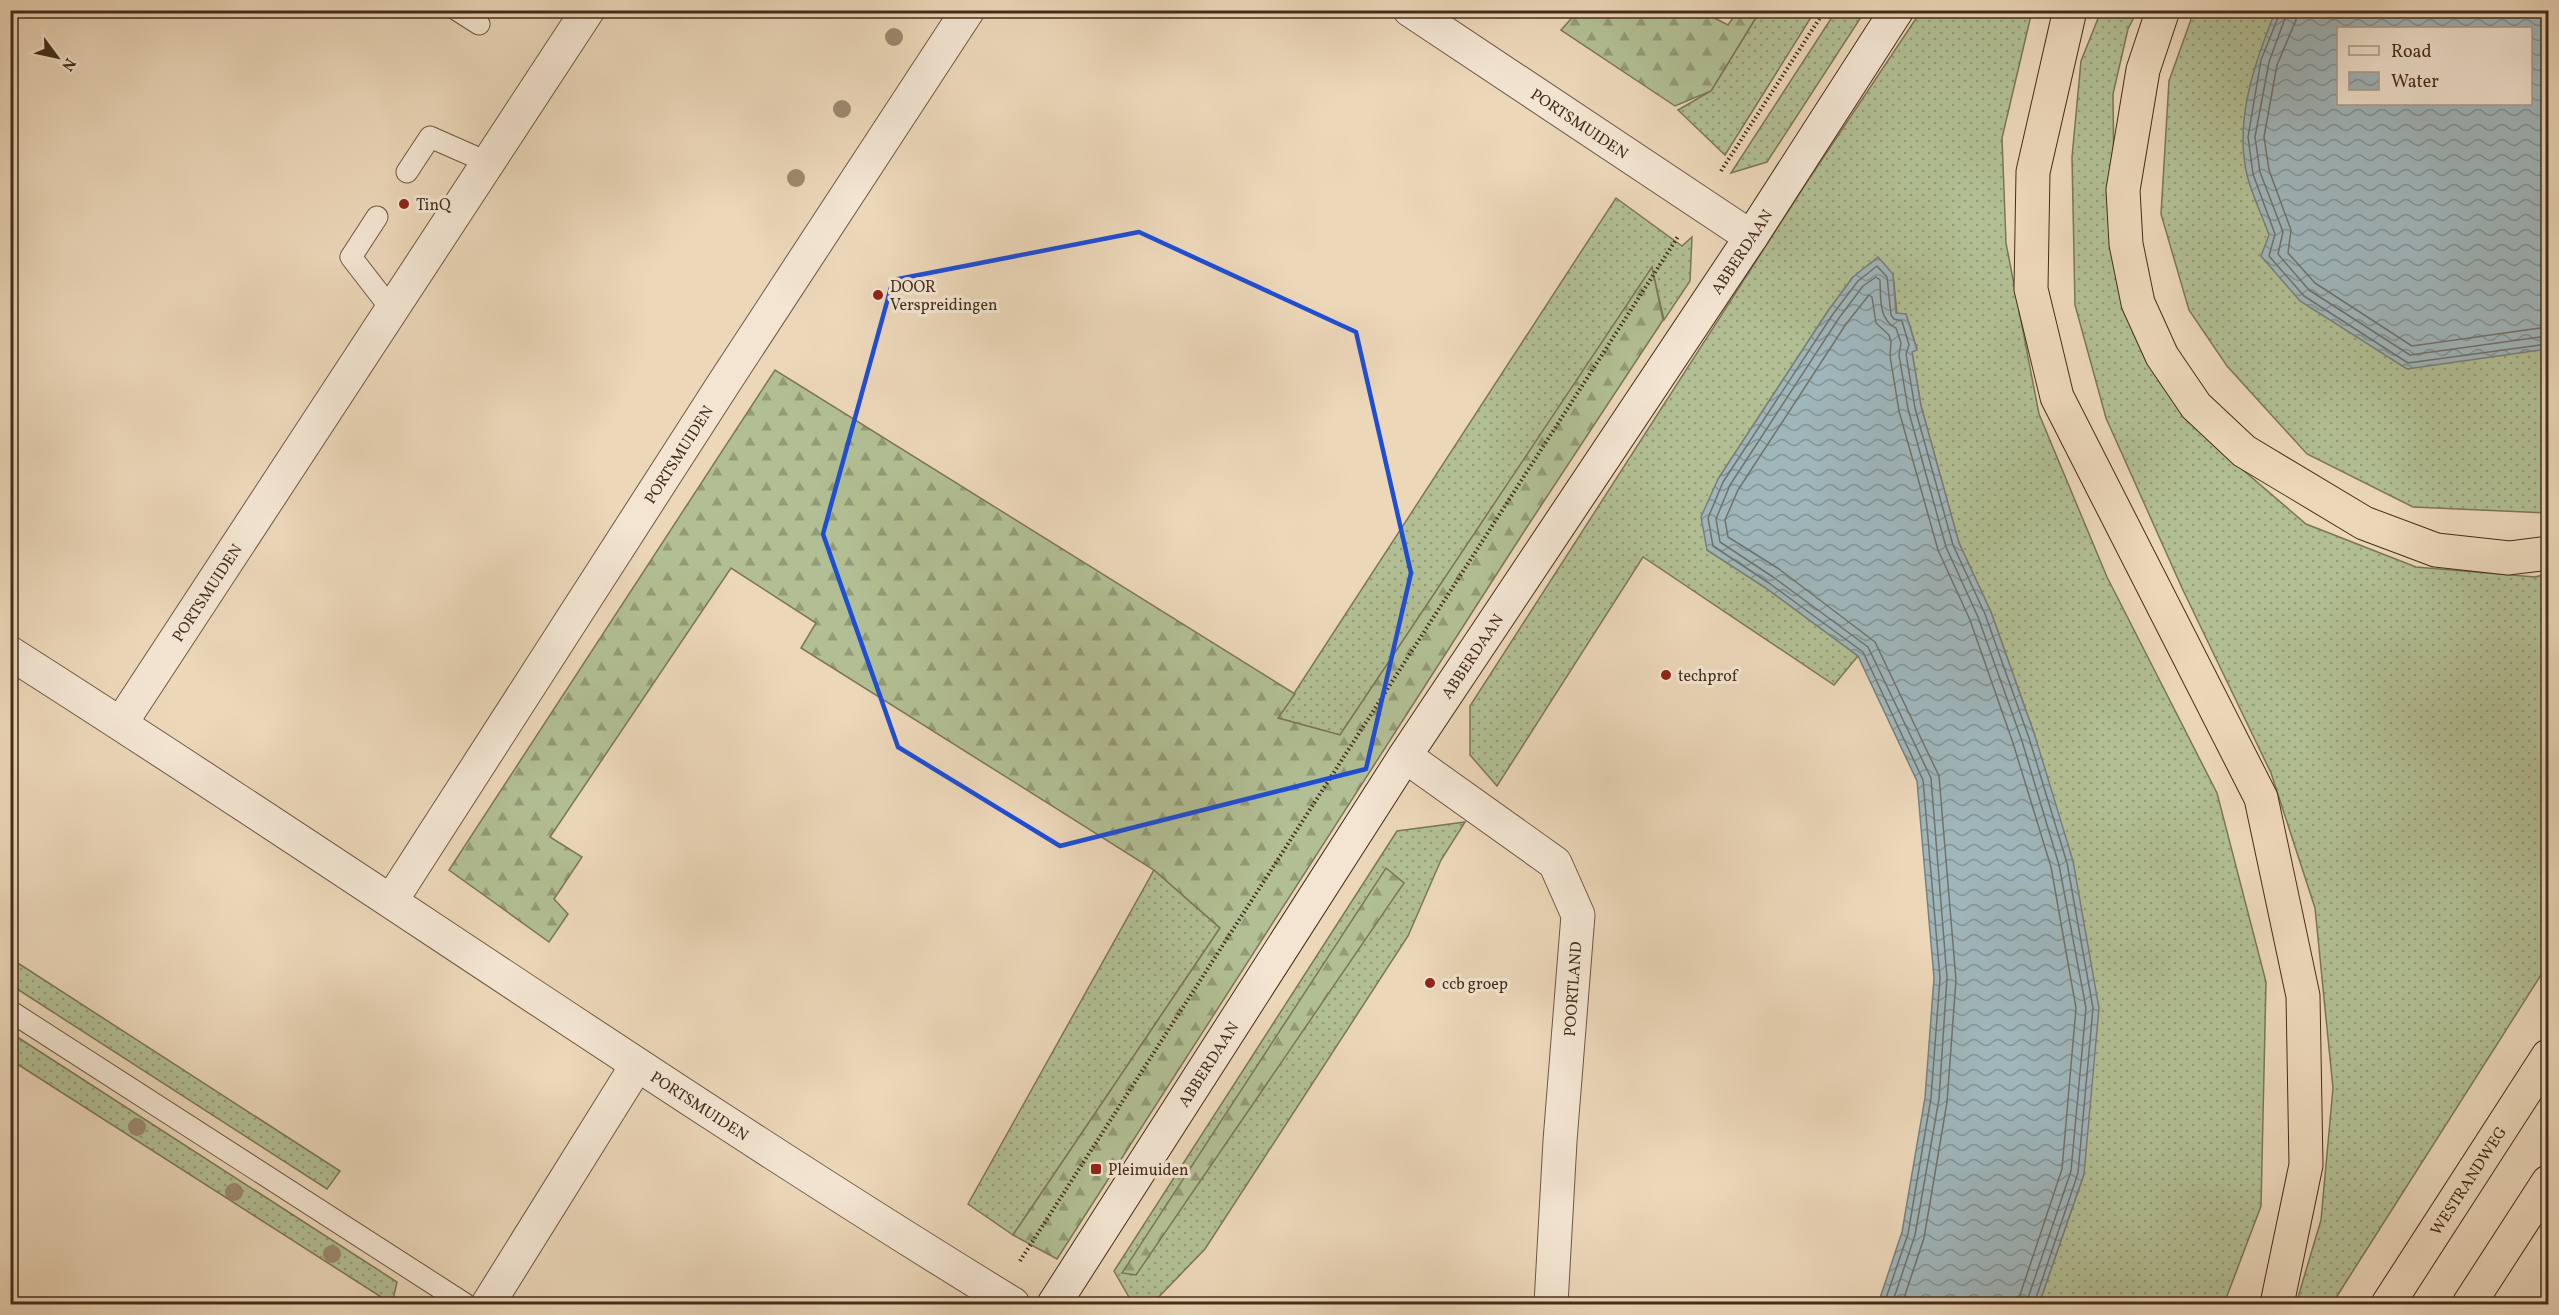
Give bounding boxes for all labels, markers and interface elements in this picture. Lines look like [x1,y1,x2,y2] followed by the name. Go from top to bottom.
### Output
[27,27,87,87] north arrow
[2337,27,2532,105] legend
[2391,40,2432,65] text: Road
[55,53,80,75] text: N
[2391,70,2439,95] text: Water
[1526,84,1632,165] street label: PORTSMUIDEN
[416,195,452,217] place label: TinQ
[397,197,411,211] marker: TinQ
[1707,206,1779,299] street label: ABBERDAAN
[890,277,998,317] place label: DOOR Verspreidingen
[871,288,885,302] marker: DOOR Verspreidingen
[640,402,720,509] street label: PORTSMUIDEN
[168,540,248,647] street label: PORTSMUIDEN
[1437,610,1510,704] street label: ABBERDAAN
[1678,666,1739,688] place label: techprof
[1659,668,1673,682] marker: techprof
[1560,941,1588,1037] street label: POORTLAND
[1442,974,1508,996] place label: ccb groep
[1423,976,1437,990] marker: ccb groep
[1174,1018,1245,1112] street label: ABBERDAAN
[645,1067,752,1147] street label: PORTSMUIDEN
[2426,1123,2513,1240] street label: WESTRANDWEG
[1108,1160,1189,1182] place label: Pleimuiden
[1089,1162,1103,1176] marker: Pleimuiden

